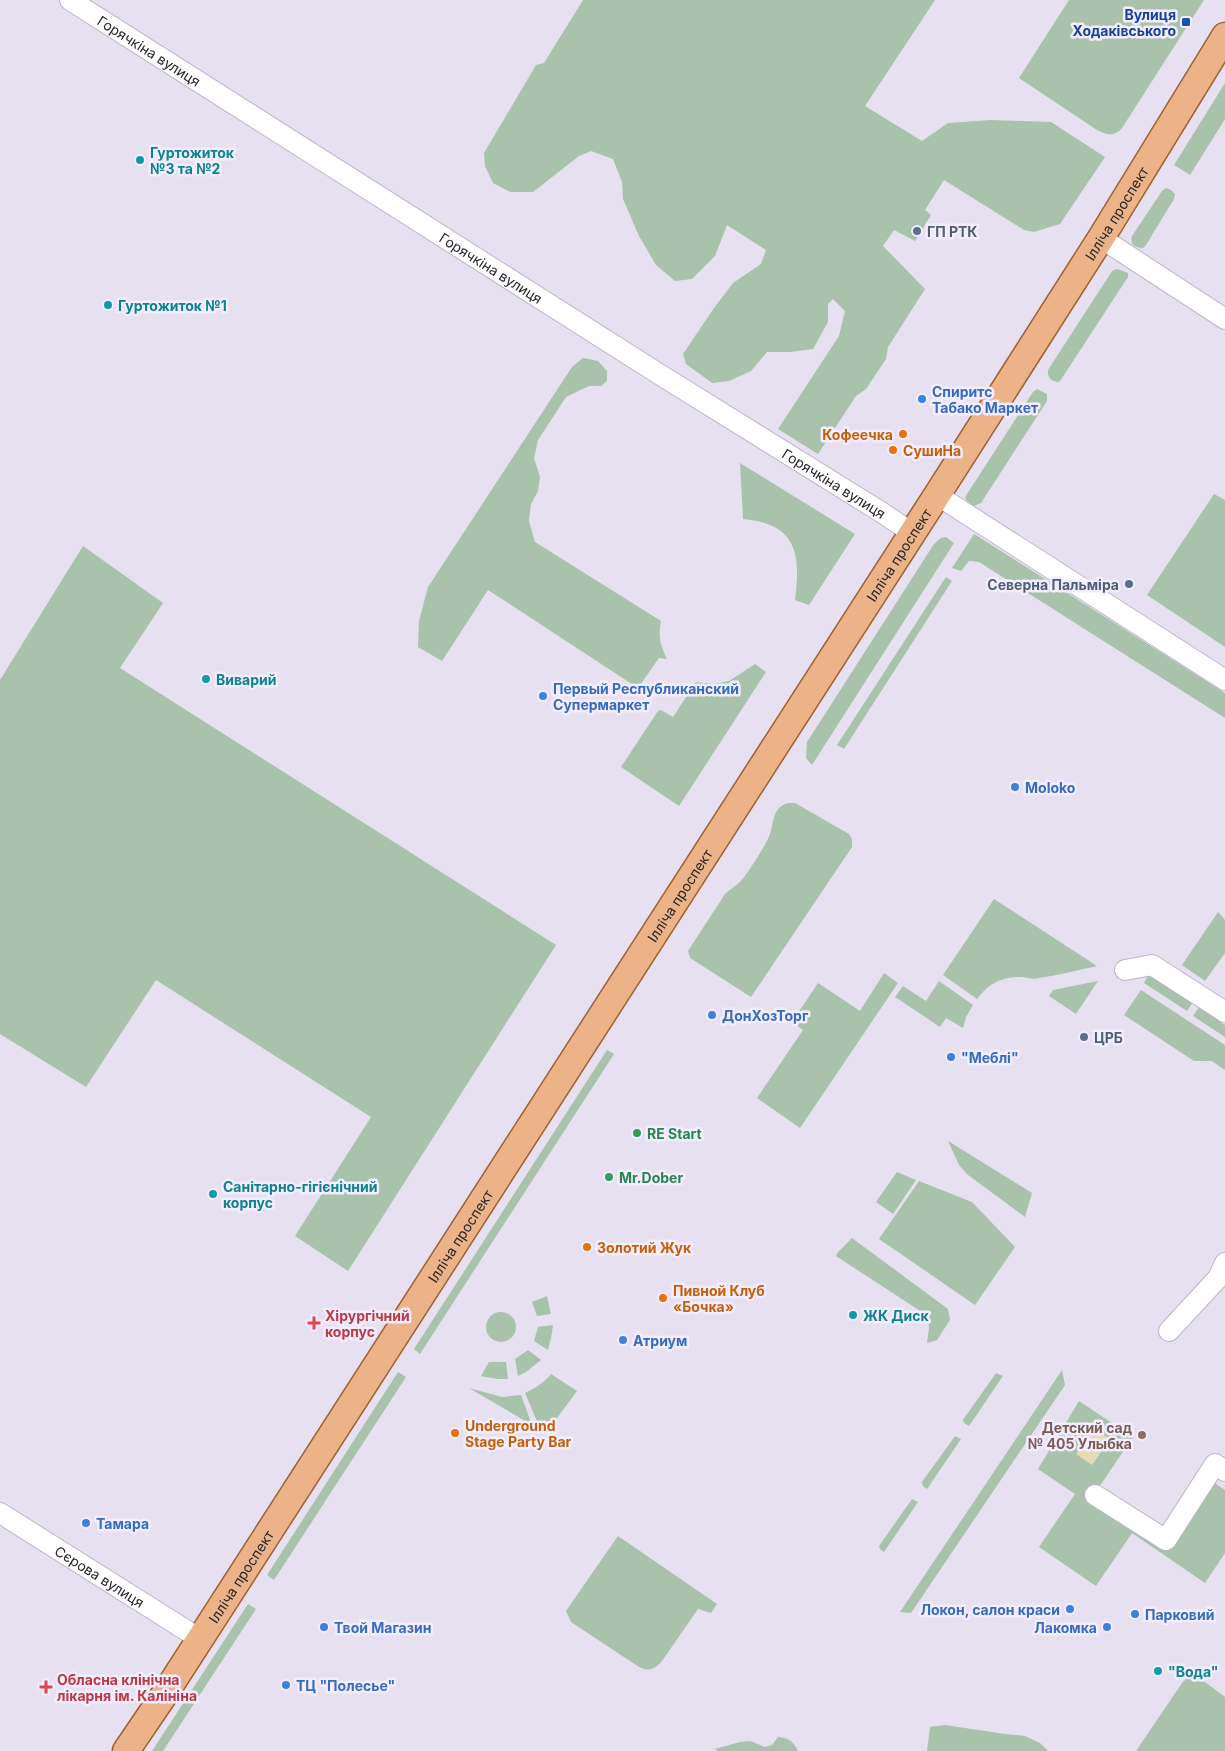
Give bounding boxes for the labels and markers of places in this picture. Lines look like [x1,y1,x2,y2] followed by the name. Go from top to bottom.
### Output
[1072,6,1176,39] place label: Вулиця Ходаківського
[1180,16,1192,28] marker: Вулиця Ходаківського
[150,144,235,177] place label: Гуртожиток №3 та №2
[134,154,146,166] marker: Гуртожиток №3 та №2
[927,223,977,240] place label: ГП РТК
[911,225,923,237] marker: ГП РТК
[118,297,227,314] place label: Гуртожиток №1
[102,299,114,311] marker: Гуртожиток №1
[932,383,1038,416] place label: Спиритc Табако Маркет
[916,393,928,405] marker: Спиритc Табако Маркет
[822,426,893,443] place label: Кофеечка
[897,428,909,440] marker: Кофеечка
[903,442,961,459] place label: СушиНа
[887,444,899,456] marker: СушиНа
[987,576,1119,593] place label: Северна Пальміра
[1123,578,1135,590] marker: Северна Пальміра
[216,671,276,688] place label: Виварий
[200,673,212,685] marker: Виварий
[553,680,739,713] place label: Первый Республиканский Супермаркет
[537,690,549,702] marker: Первый Республиканский Супермаркет
[1025,779,1076,796] place label: Moloko
[1009,781,1021,793] marker: Moloko
[722,1007,809,1024] place label: ДонХозТорг
[706,1009,718,1021] marker: ДонХозТорг
[1094,1029,1123,1046] place label: ЦРБ
[1078,1031,1090,1043] marker: ЦРБ
[961,1049,1019,1066] place label: "Меблі"
[945,1051,957,1063] marker: "Меблі"
[647,1125,702,1142] place label: RE Start
[631,1127,643,1139] marker: RE Start
[619,1169,683,1186] place label: Mr.Dober
[603,1171,615,1183] marker: Mr.Dober
[223,1178,378,1211] place label: Санітарно-гігієнічний корпус
[207,1188,219,1200] marker: Санітарно-гігієнічний корпус
[597,1239,692,1256] place label: Золотий Жук
[581,1241,593,1253] marker: Золотий Жук
[673,1282,765,1315] place label: Пивной Клуб «Бочка»
[657,1292,669,1304] marker: Пивной Клуб «Бочка»
[325,1307,410,1340] place label: Хірургічний корпус
[863,1307,929,1324] place label: ЖК Диск
[847,1309,859,1321] marker: ЖК Диск
[307,1316,321,1330] marker: Хірургічний корпус
[633,1332,687,1349] place label: Атриум
[617,1334,629,1346] marker: Атриум
[465,1417,572,1450] place label: Underground Stage Party Bar
[1028,1419,1132,1452] place label: Детский сад № 405 Улыбка
[449,1427,461,1439] marker: Underground Stage Party Bar
[1136,1429,1148,1441] marker: Детский сад № 405 Улыбка
[96,1515,149,1532] place label: Тамара
[80,1517,92,1529] marker: Тамара
[920,1601,1060,1618] place label: Локон, салон краси
[1064,1603,1076,1615] marker: Локон, салон краси
[1145,1606,1214,1623] place label: Парковий
[1129,1608,1141,1620] marker: Парковий
[334,1619,431,1636] place label: Твой Магазин
[1034,1619,1097,1636] place label: Лакомка
[318,1621,330,1633] marker: Твой Магазин
[1101,1621,1113,1633] marker: Лакомка
[1168,1663,1218,1680] place label: "Вода"
[1152,1665,1164,1677] marker: "Вода"
[57,1671,197,1704] place label: Обласна клінічна лікарня ім. Калініна
[296,1677,395,1694] place label: ТЦ "Полесье"
[280,1679,292,1691] marker: ТЦ "Полесье"
[39,1680,53,1694] marker: Обласна клінічна лікарня ім. Калініна

